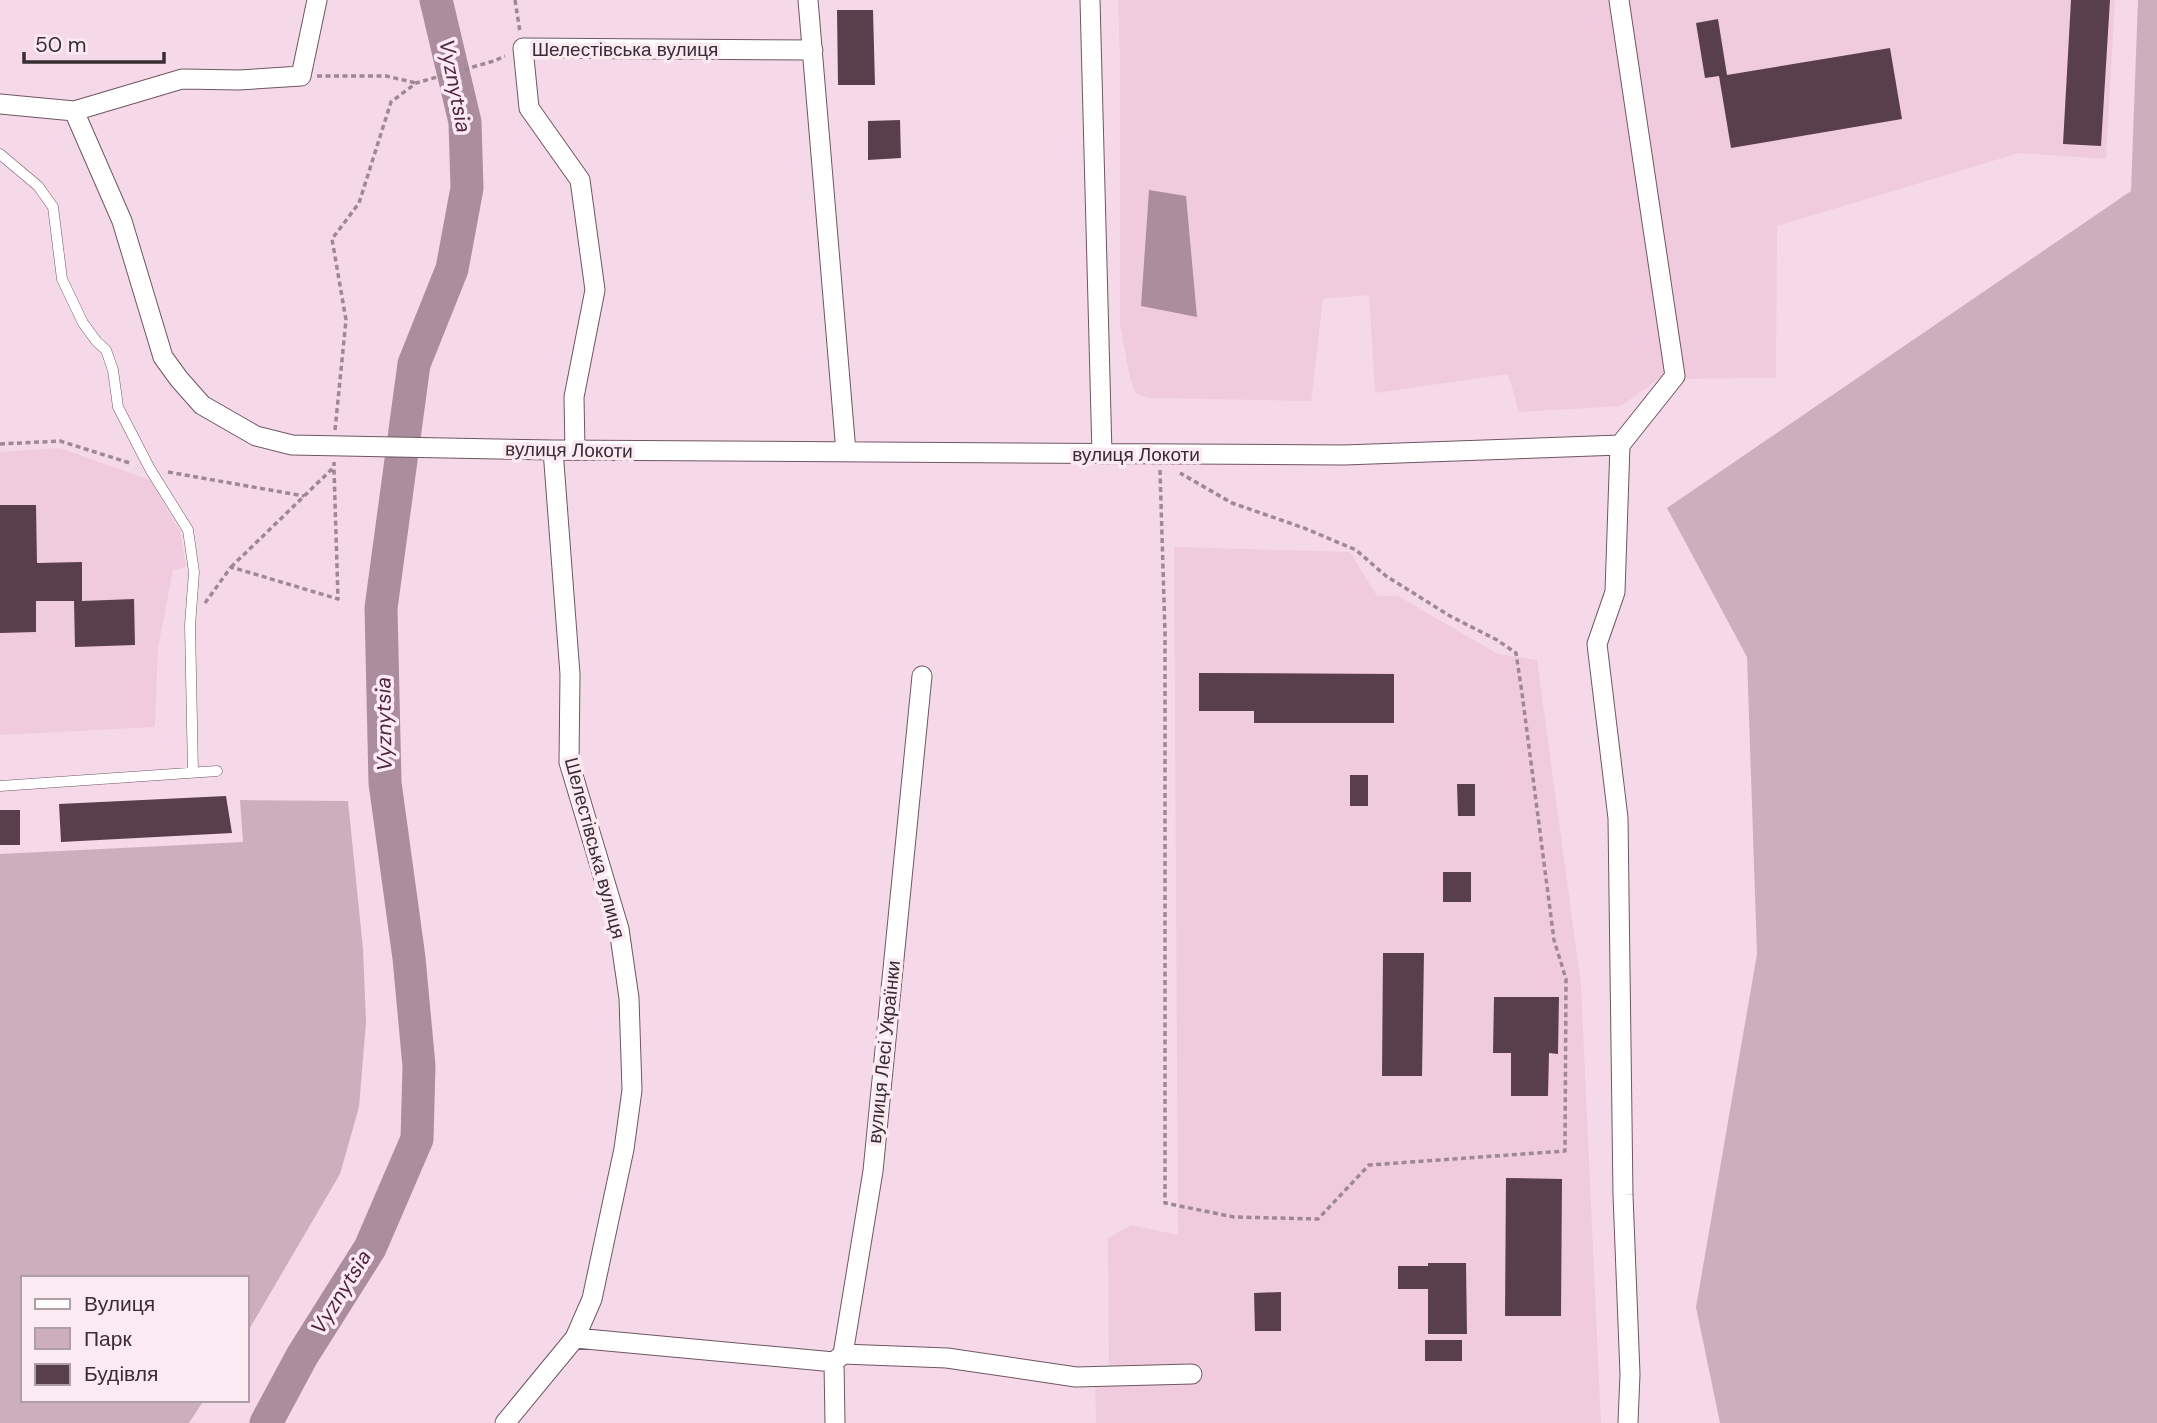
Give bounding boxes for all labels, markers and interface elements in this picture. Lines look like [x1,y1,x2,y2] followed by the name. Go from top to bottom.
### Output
[24,21,164,65] scale bar
[35,31,86,59] text: 50 m
[432,37,478,135] water label: Vyznytsia
[532,37,718,62] street label: Шелестівська вулиця
[505,436,633,464] street label: вулиця Локоти
[1072,442,1200,467] street label: вулиця Локоти
[369,677,399,771] water label: Vyznytsia
[559,755,631,941] street label: Шелестівська вулиця
[862,959,906,1145] street label: вулиця Лесі Українки
[304,1245,378,1339] water label: Vyznytsia
[21,1276,248,1402] legend
[84,1290,155,1318] text: Вулиця
[84,1325,132,1353] text: Парк
[84,1360,158,1388] text: Будівля

